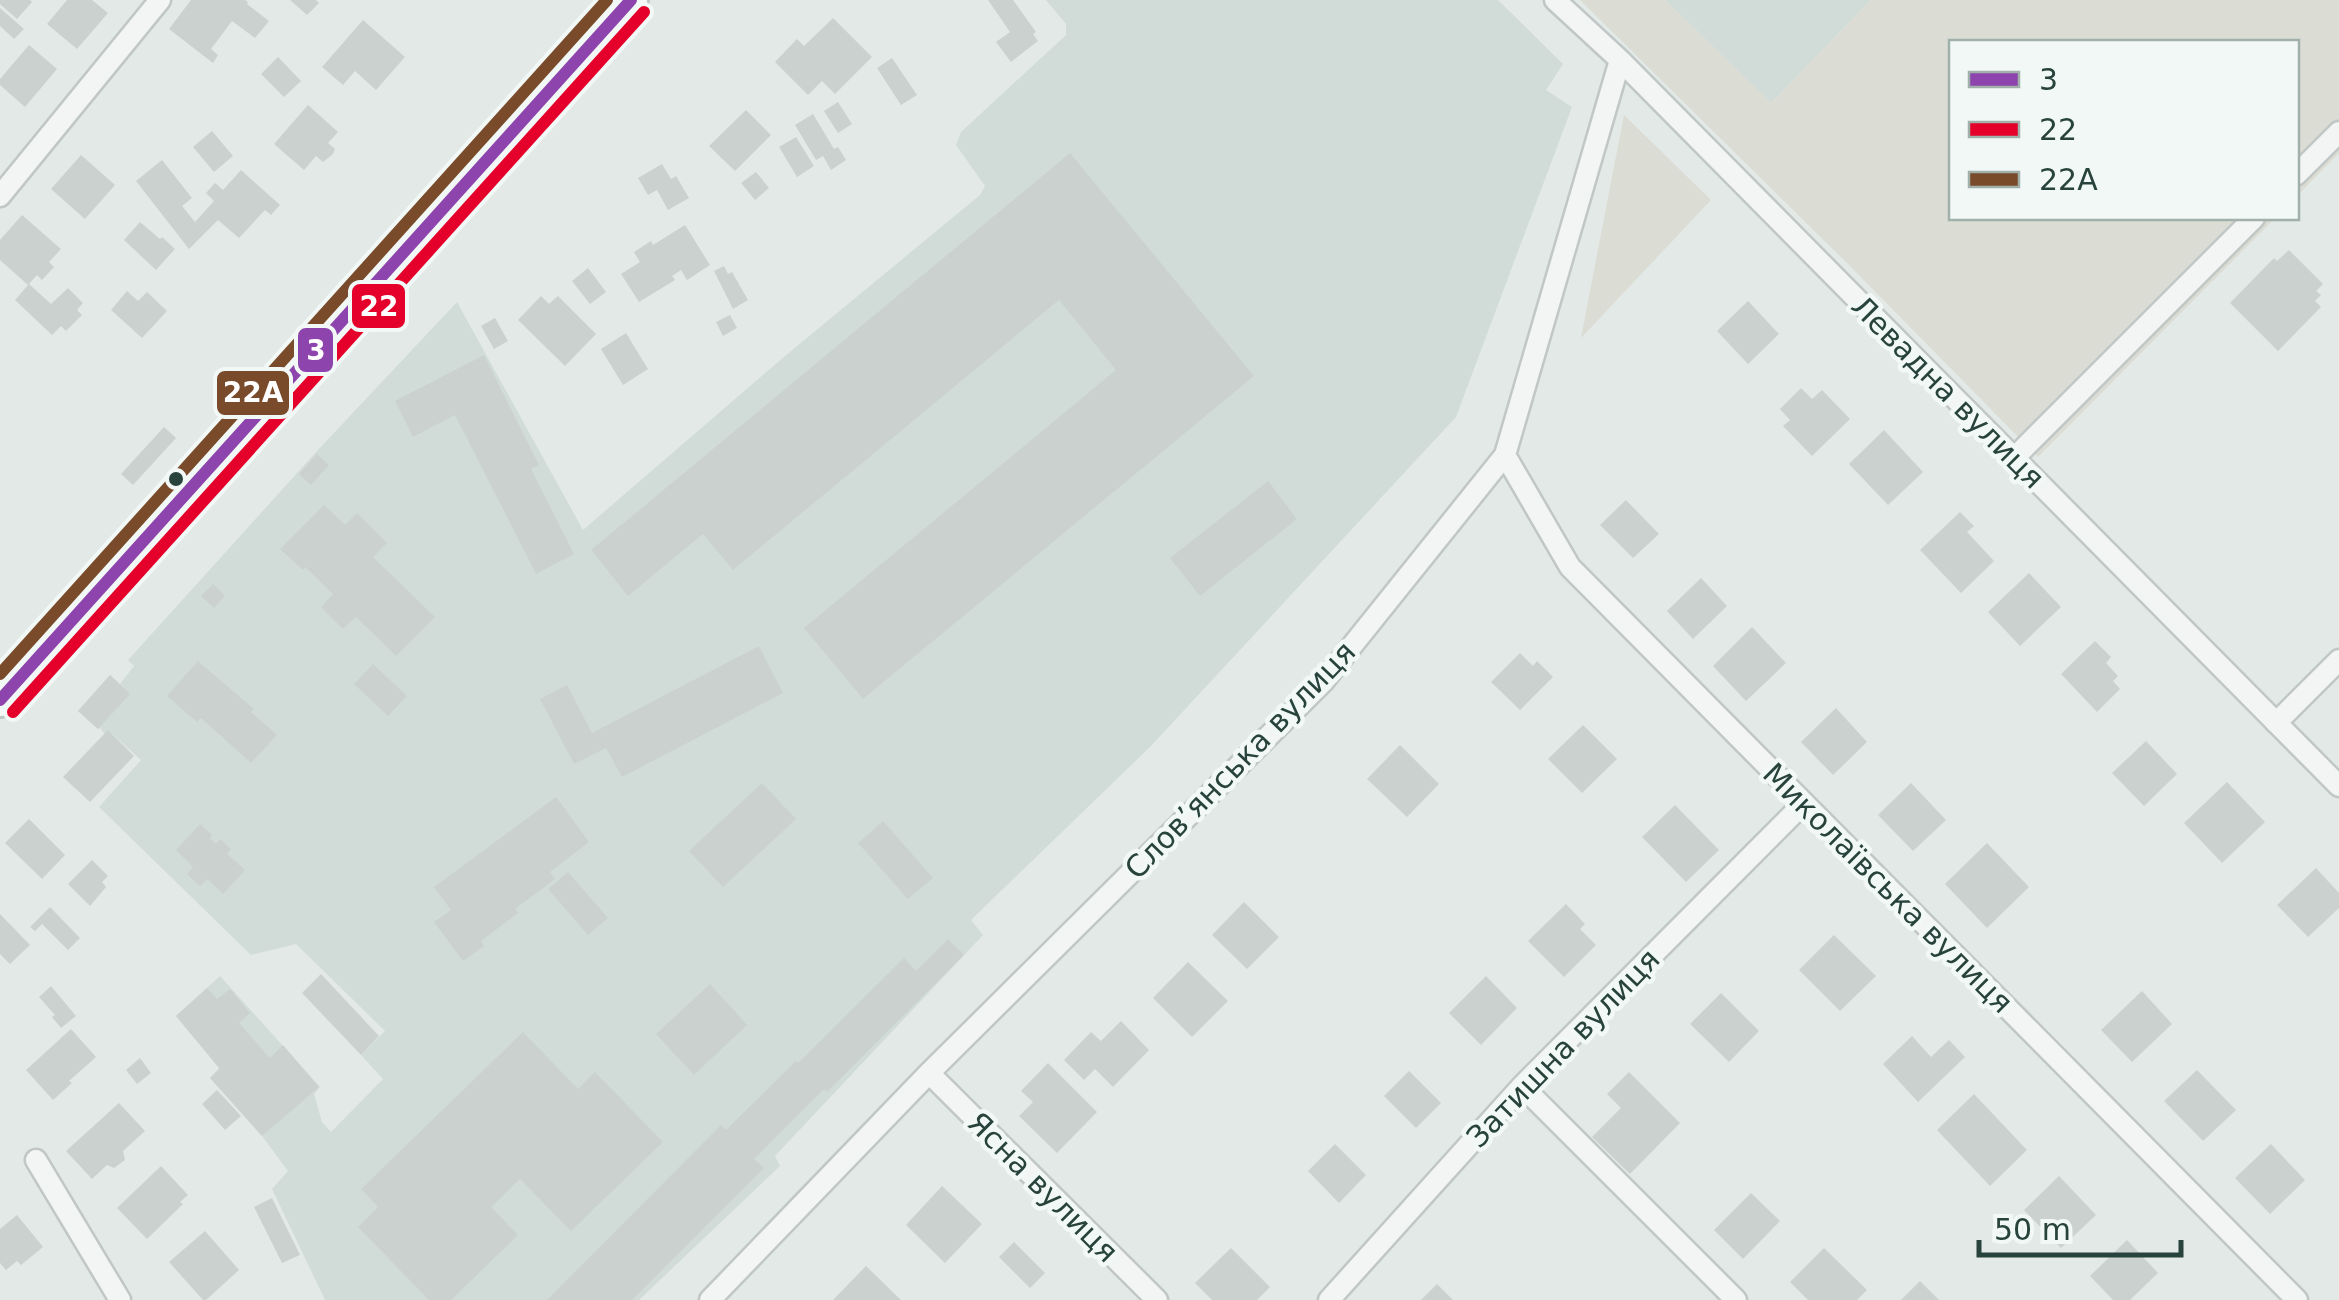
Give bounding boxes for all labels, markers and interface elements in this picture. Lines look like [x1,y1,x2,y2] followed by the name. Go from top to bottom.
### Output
[1949,40,2299,220] legend
[2039,62,2058,97] text: 3
[2039,112,2077,147] text: 22
[2039,162,2098,197] text: 22А
[350,282,407,330] line badge: 22
[1844,288,2052,496] street label: Левадна вулиця
[360,290,398,323] text: 22
[296,326,335,374] line badge: 3
[306,334,326,367] text: 3
[215,369,291,417] line badge: 22А
[223,376,284,409] text: 22А
[166,469,186,489] unlabelled marker
[1118,634,1362,886] street label: Словʼянська вулиця
[1756,756,2020,1020] street label: Миколаївська вулиця
[1459,942,1667,1154] street label: Затишна вулиця
[961,1105,1125,1269] street label: Ясна вулиця
[1979,1195,2182,1257] scale bar
[1994,1212,2071,1247] text: 50 m

